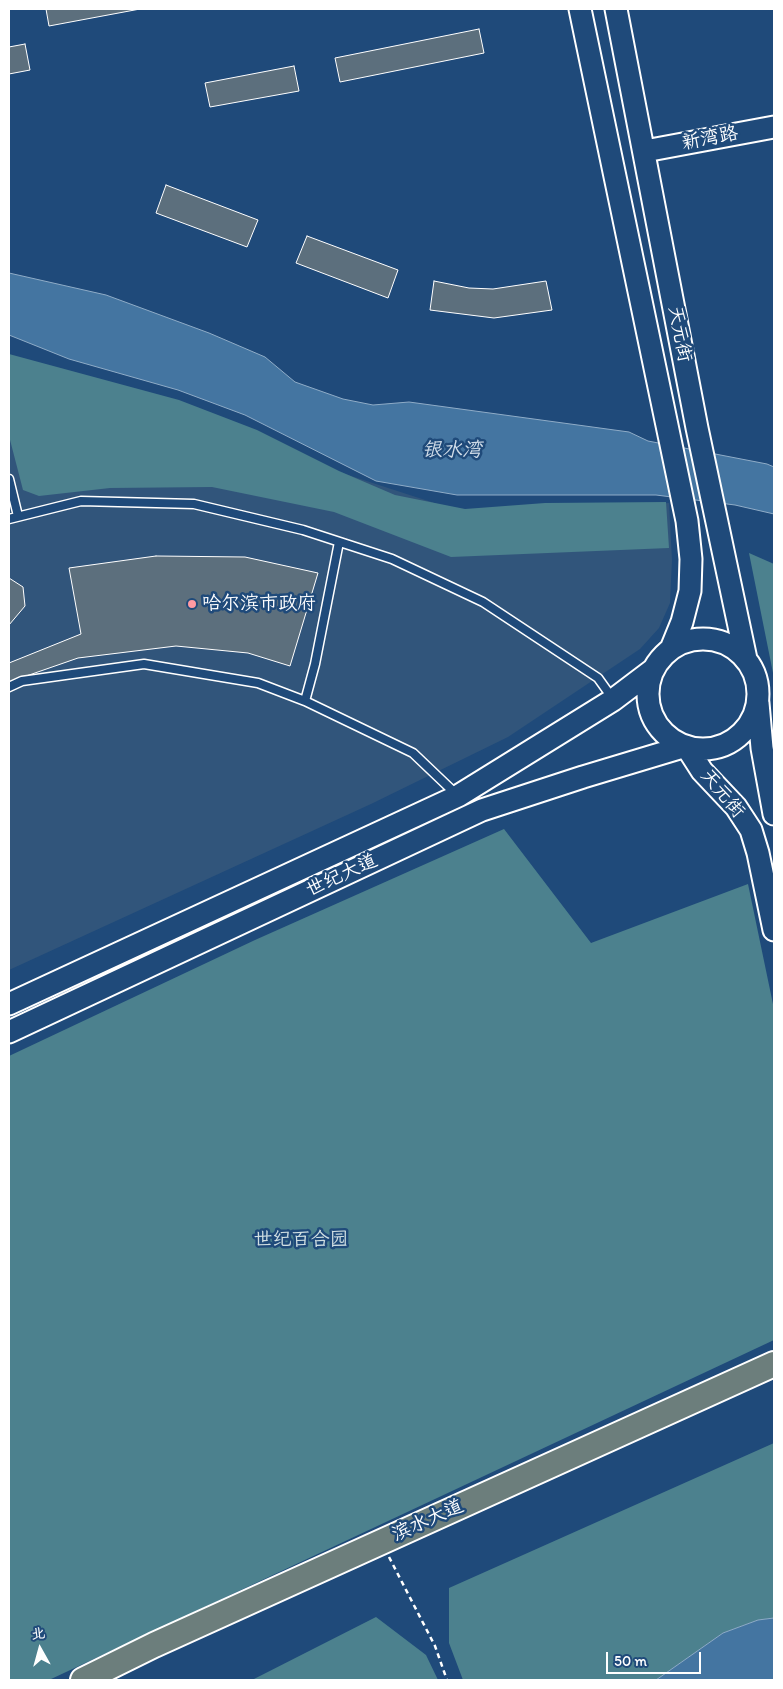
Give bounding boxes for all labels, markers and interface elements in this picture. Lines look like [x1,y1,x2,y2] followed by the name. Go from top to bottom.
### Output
[680,122,740,156] street label: 新湾路
[662,304,696,364] street label: 天元街
[422,439,482,463] water label: 银水湾
[202,593,316,615] place label: 哈尔滨市政府
[186,598,198,610] marker: 哈尔滨市政府
[695,765,749,823] street label: 天元街
[303,850,381,902] street label: 世纪大道
[254,1229,348,1251] park label: 世纪百合园
[389,1495,467,1547] street label: 滨水大道
[15,1624,65,1674] north arrow
[30,1624,46,1643] text: 北
[608,1642,703,1674] scale bar
[614,1652,647,1670] text: 50 m

